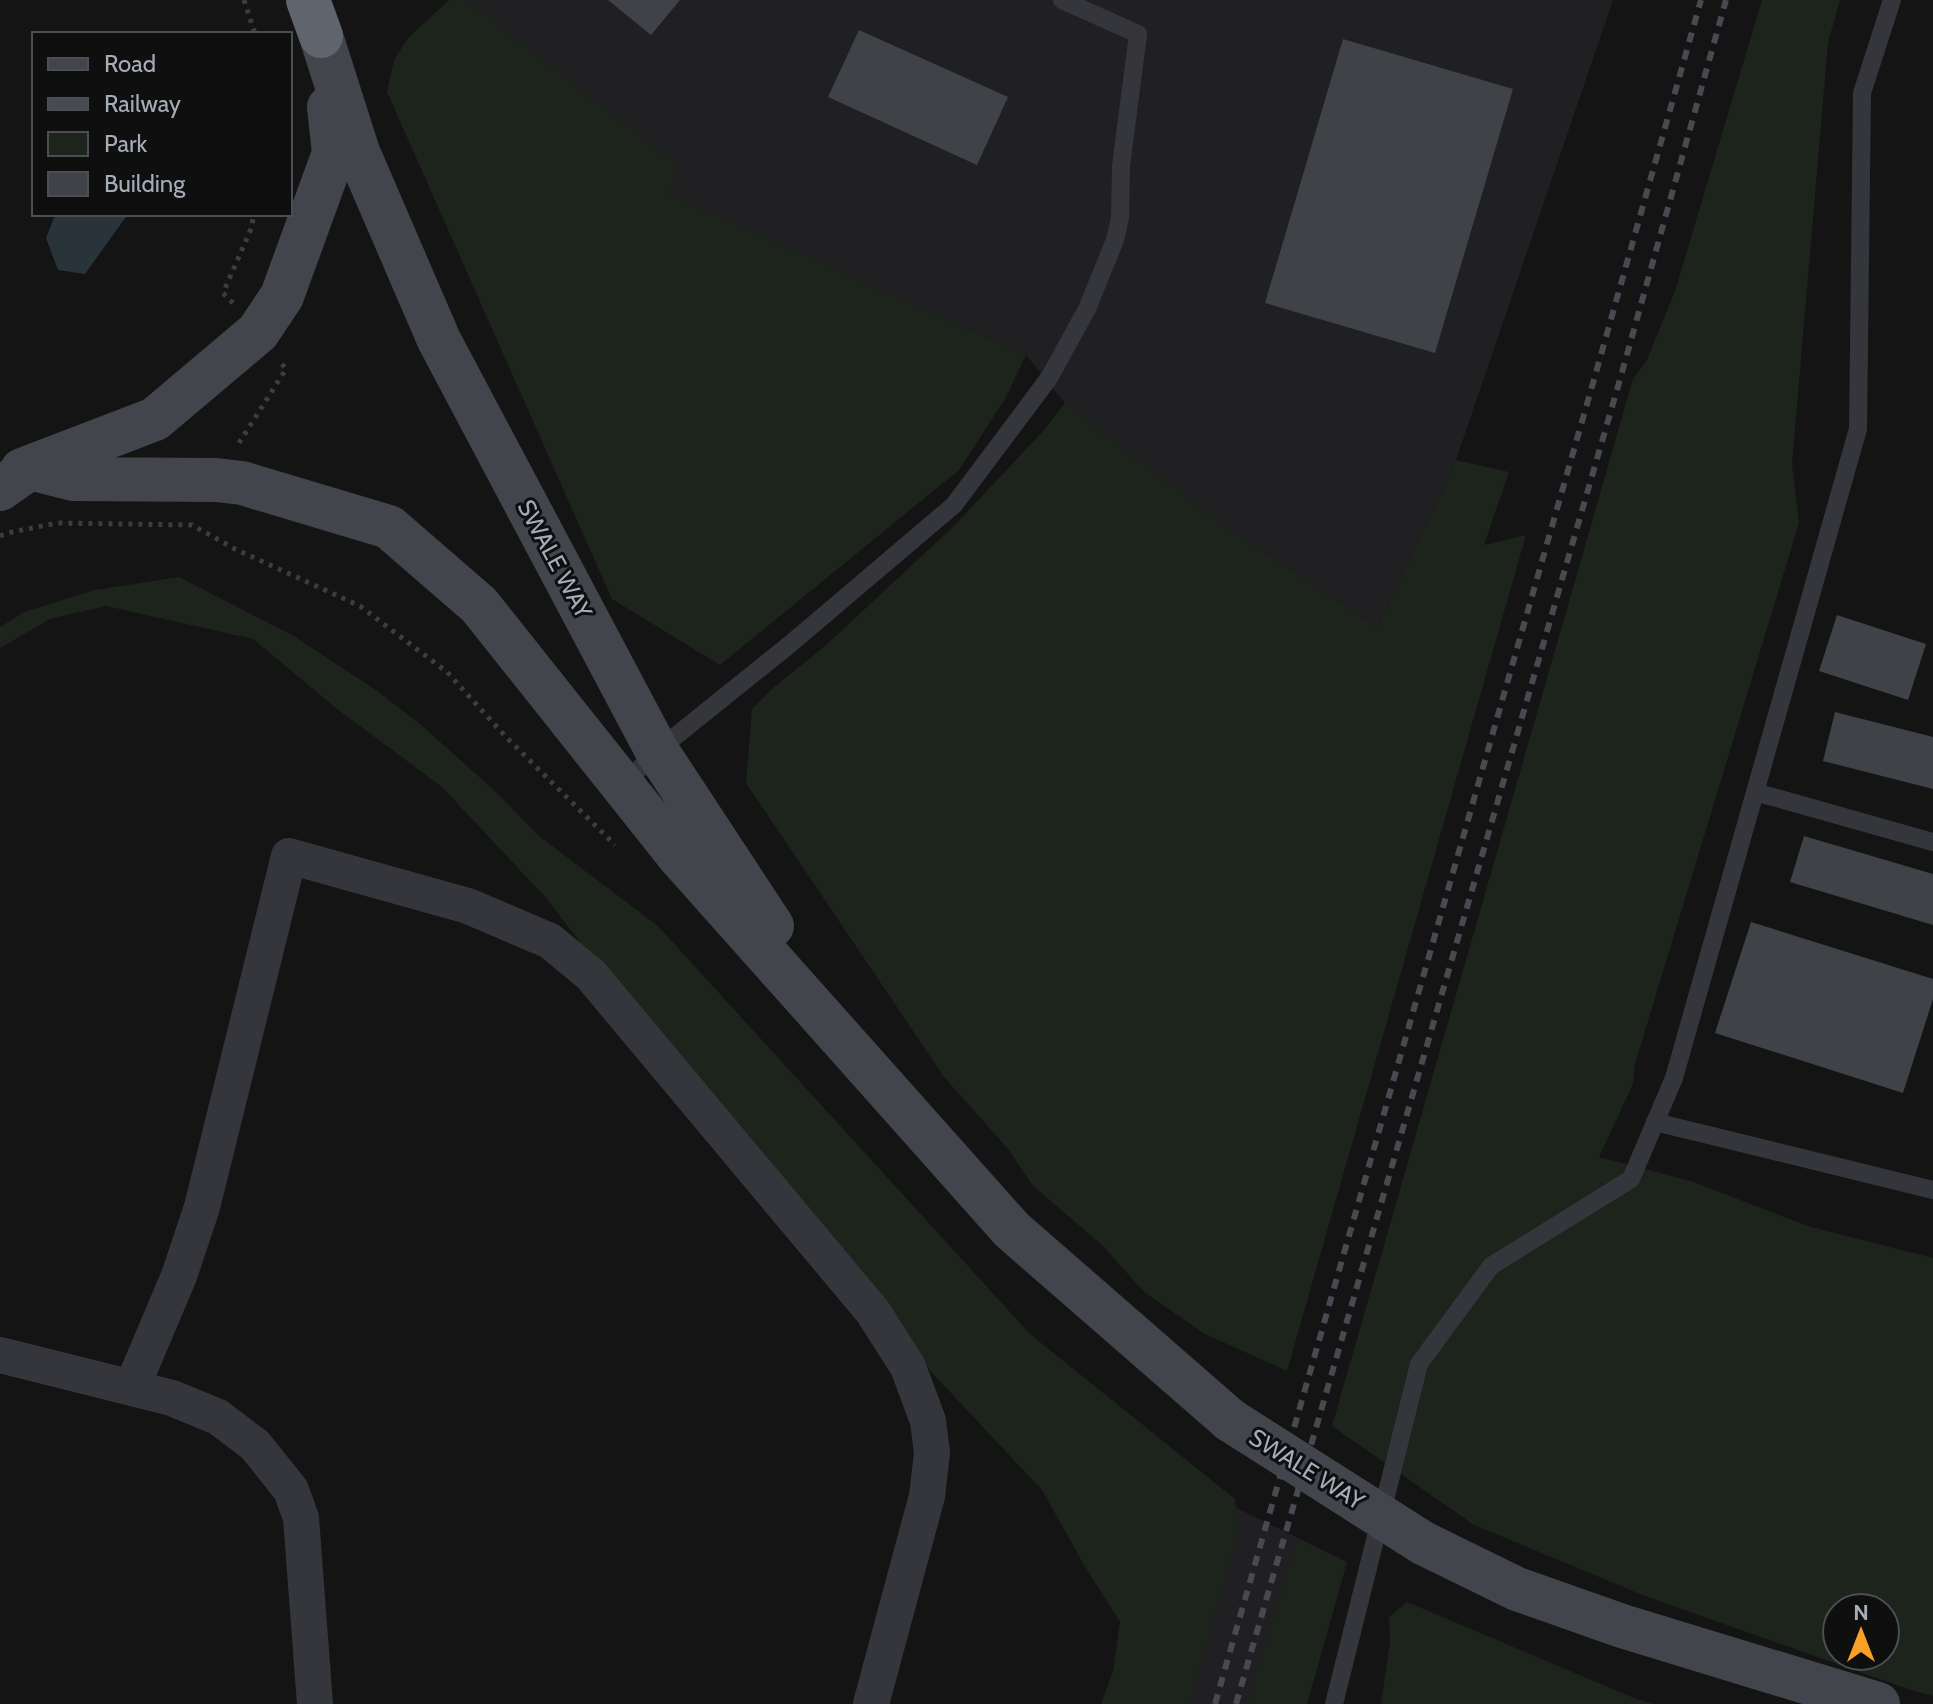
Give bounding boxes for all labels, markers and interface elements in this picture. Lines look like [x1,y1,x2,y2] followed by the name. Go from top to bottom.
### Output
[32,32,292,216] legend
[104,49,156,78] text: Road
[104,89,181,118] text: Railway
[104,129,147,158] text: Park
[104,169,186,198] text: Building
[512,495,599,624] street label: SWALE WAY
[1244,1422,1370,1516] street label: SWALE WAY
[1821,1592,1901,1672] north arrow
[1853,1599,1869,1626] text: N

